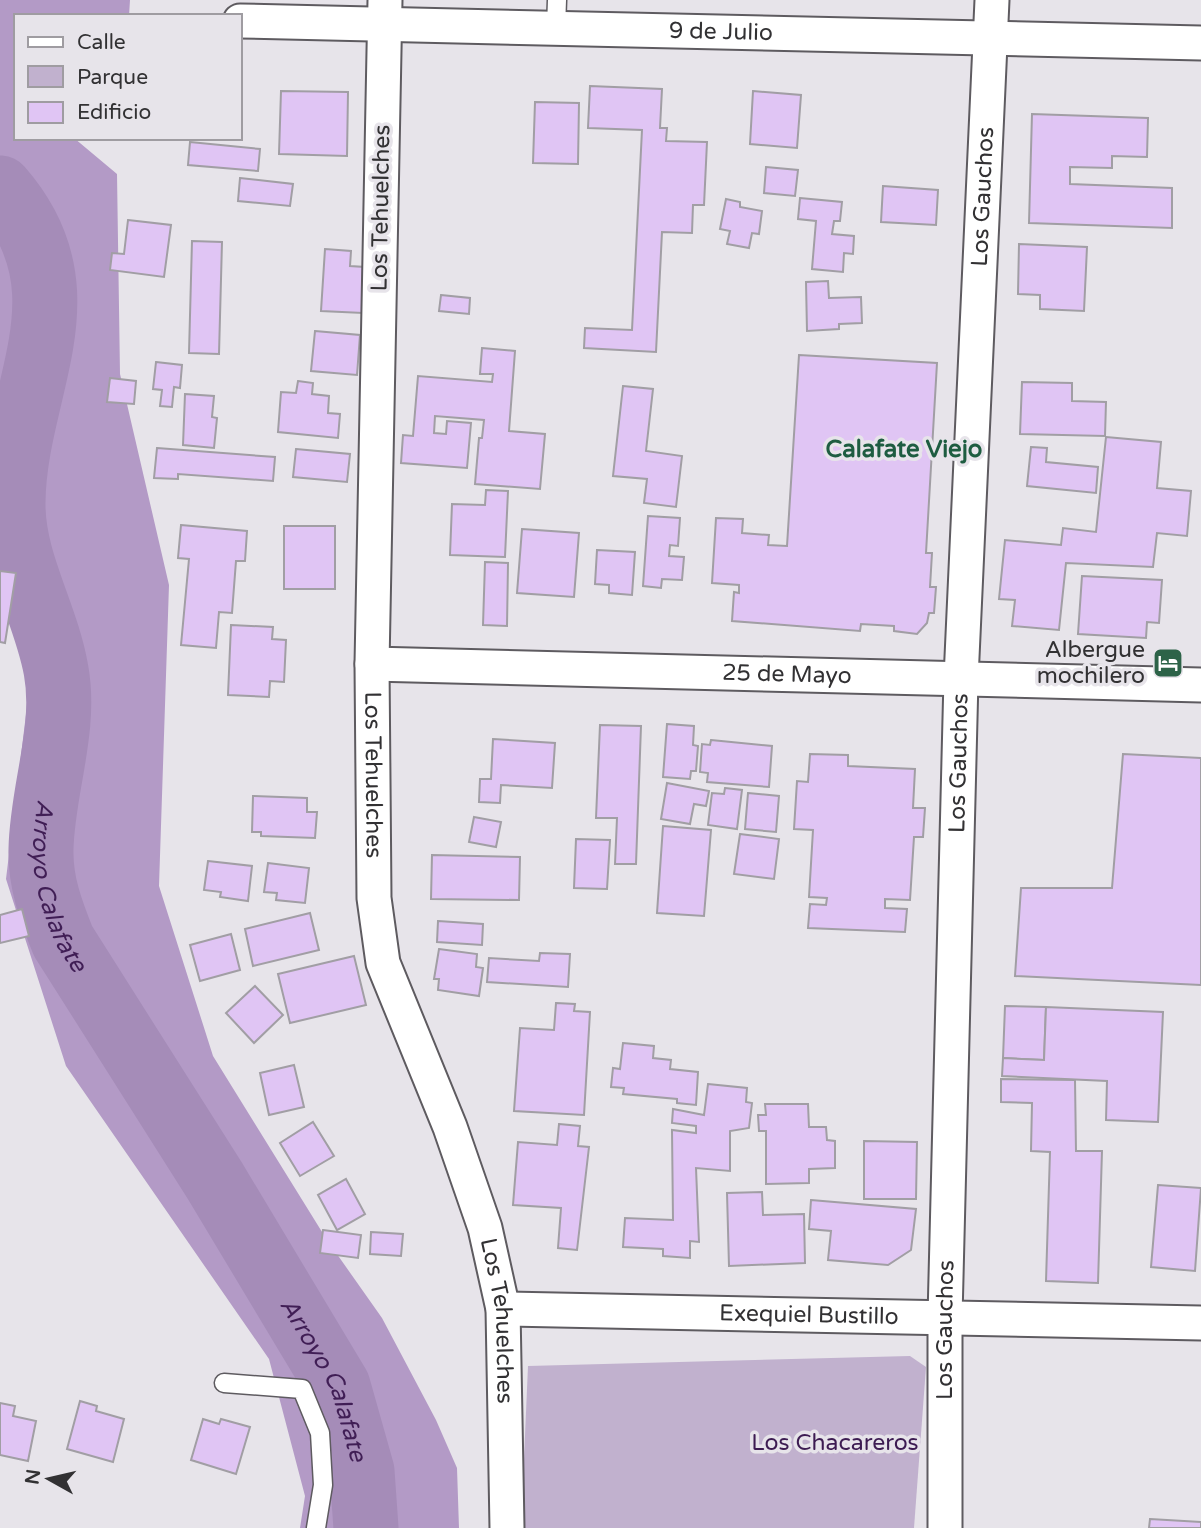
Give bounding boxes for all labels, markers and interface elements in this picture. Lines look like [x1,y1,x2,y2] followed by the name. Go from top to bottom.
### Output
[14,14,242,140] legend
[668,17,773,47] street label: 9 de Julio
[77,30,126,55] text: Calle
[77,65,148,90] text: Parque
[77,100,151,125] text: Edificio
[366,124,396,292] street label: Los Tehuelches
[966,126,1000,267] street label: Los Gauchos
[826,435,982,464] district label: Calafate Viejo
[1037,636,1145,690] place label: Albergue mochilero
[1151,646,1185,680] hotel icon: Albergue mochilero
[722,659,852,690] street label: 25 de Mayo
[358,691,388,858] street label: Los Tehuelches
[943,693,975,833] street label: Los Gauchos
[26,798,94,978] water label: Arroyo Calafate
[474,1235,519,1404] street label: Los Tehuelches
[931,1260,960,1400] street label: Los Gauchos
[274,1293,373,1466] water label: Arroyo Calafate
[719,1299,899,1331] street label: Exequiel Bustillo
[751,1429,919,1457] park label: Los Chacareros
[14,1444,84,1514] north arrow
[21,1468,45,1486] text: N

